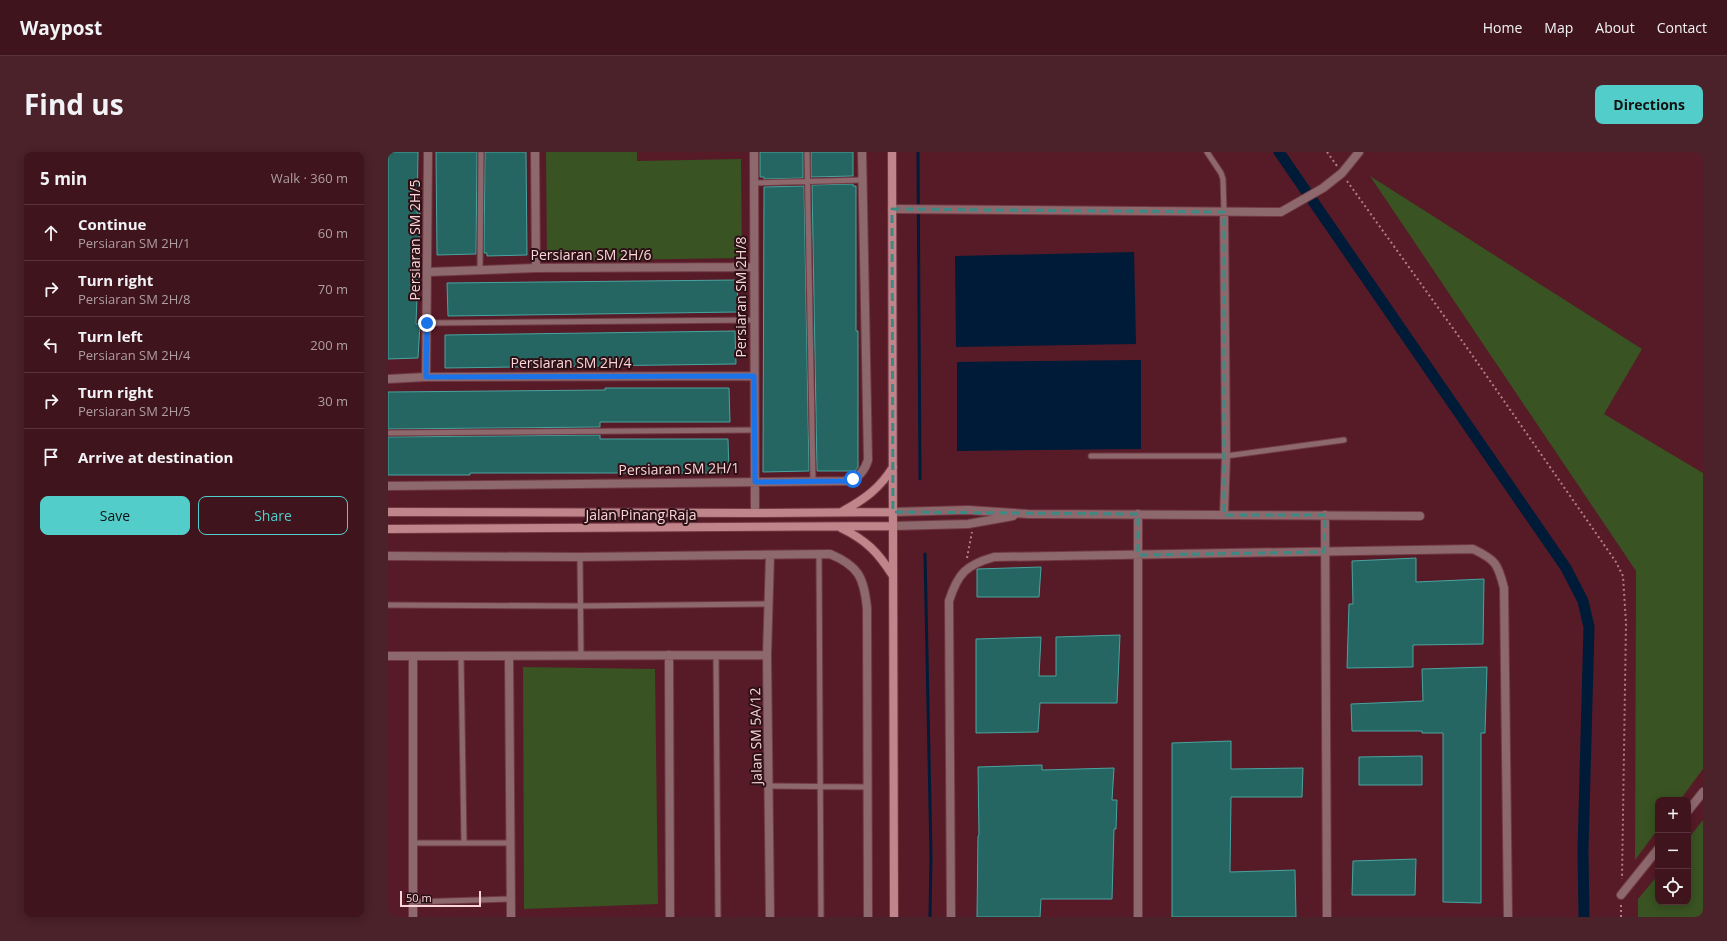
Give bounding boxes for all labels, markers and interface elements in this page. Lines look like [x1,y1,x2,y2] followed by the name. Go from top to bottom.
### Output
[20,15,102,41] text: Waypost
[1483,18,1522,37] text: Home
[1544,18,1573,37] text: Map
[1595,18,1635,37] text: About
[1657,18,1707,37] text: Contact
[24,85,124,123] text: Find us
[1595,85,1703,124] button: Directions
[40,167,87,190] text: 5 min
[271,169,348,187] text: Walk · 360 m
[405,179,424,301] street label: Persiaran SM 2H/5
[78,214,146,234] text: Continue
[40,222,62,244] icon: ahead
[318,224,348,242] text: 60 m
[78,234,190,252] text: Persiaran SM 2H/1
[731,236,750,358] street label: Persiaran SM 2H/8
[530,245,652,264] street label: Persiaran SM 2H/6
[78,270,153,290] text: Turn right
[40,278,62,300] icon: right
[318,280,348,298] text: 70 m
[78,290,190,308] text: Persiaran SM 2H/8
[418,314,436,332] route end
[78,326,143,346] text: Turn left
[40,334,62,356] icon: left
[310,336,348,354] text: 200 m
[78,346,190,364] text: Persiaran SM 2H/4
[510,353,632,372] street label: Persiaran SM 2H/4
[78,382,153,402] text: Turn right
[40,390,62,412] icon: right
[318,392,348,410] text: 30 m
[78,402,190,420] text: Persiaran SM 2H/5
[40,446,62,468] icon: arrive
[78,447,233,467] text: Arrive at destination
[618,458,740,479] street label: Persiaran SM 2H/1
[844,470,862,488] route start
[40,496,190,535] button: Save
[198,496,348,535] button: Share
[584,505,696,524] street label: Jalan Pinang Raja
[745,687,766,787] street label: Jalan SM 5A/12
[1655,797,1691,905] map controls
[1655,797,1691,833] button: +
[1655,833,1691,869] button: −
[1655,869,1691,905] button: locate
[400,889,481,908] scale bar
[406,890,432,905] text: 50 m

